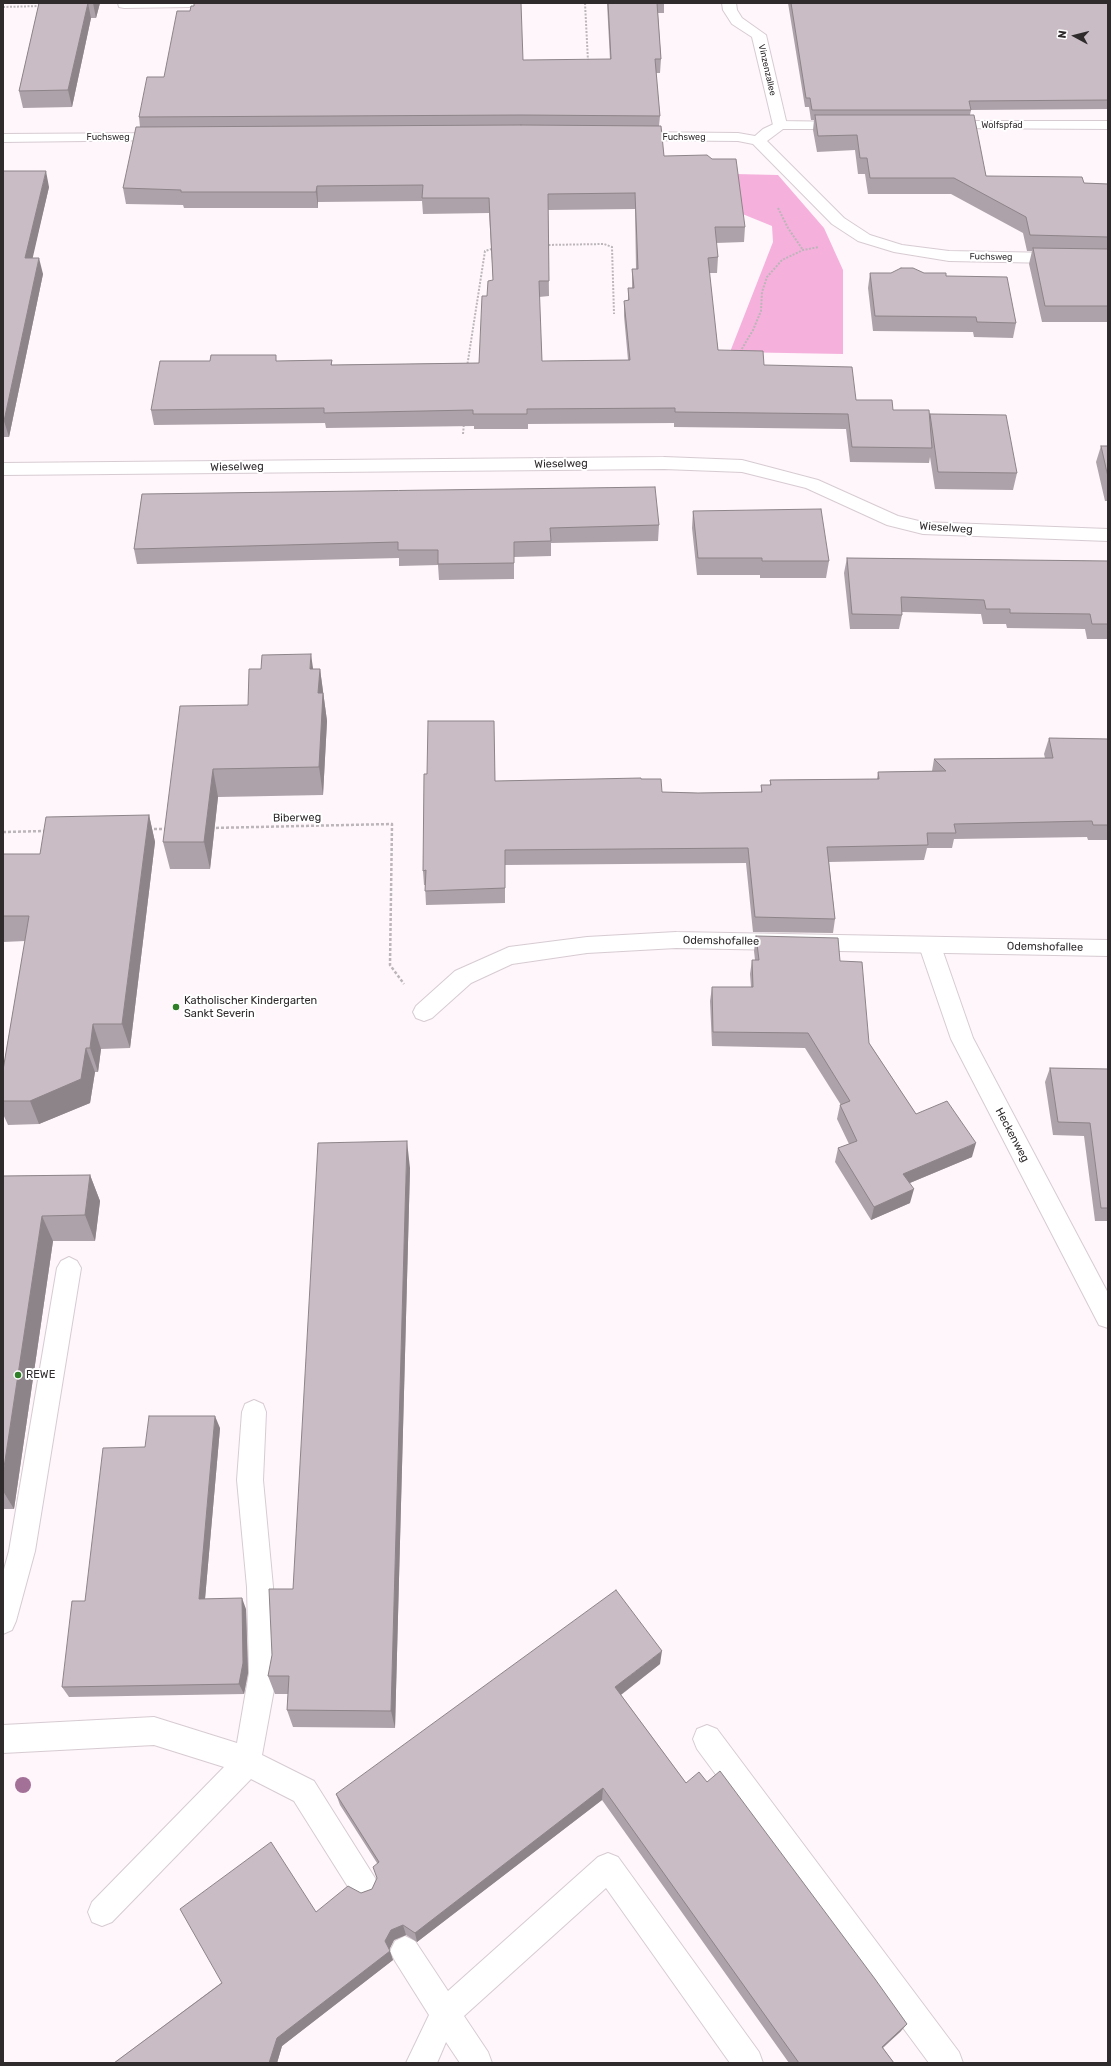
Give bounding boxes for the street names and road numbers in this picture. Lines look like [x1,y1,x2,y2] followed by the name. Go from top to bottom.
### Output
[756,43,778,97] street label: Vinzenzallee
[981,120,1023,130] street label: Wolfspfad
[86,132,130,142] street label: Fuchsweg
[662,132,706,142] street label: Fuchsweg
[969,251,1013,263] street label: Fuchsweg
[534,457,588,471] street label: Wieselweg
[210,460,264,474] street label: Wieselweg
[919,520,973,536] street label: Wieselweg
[273,811,321,825] street label: Biberweg
[683,934,759,948] street label: Odemshofallee
[1007,940,1083,954] street label: Odemshofallee
[992,1106,1032,1164] street label: Heckenweg

